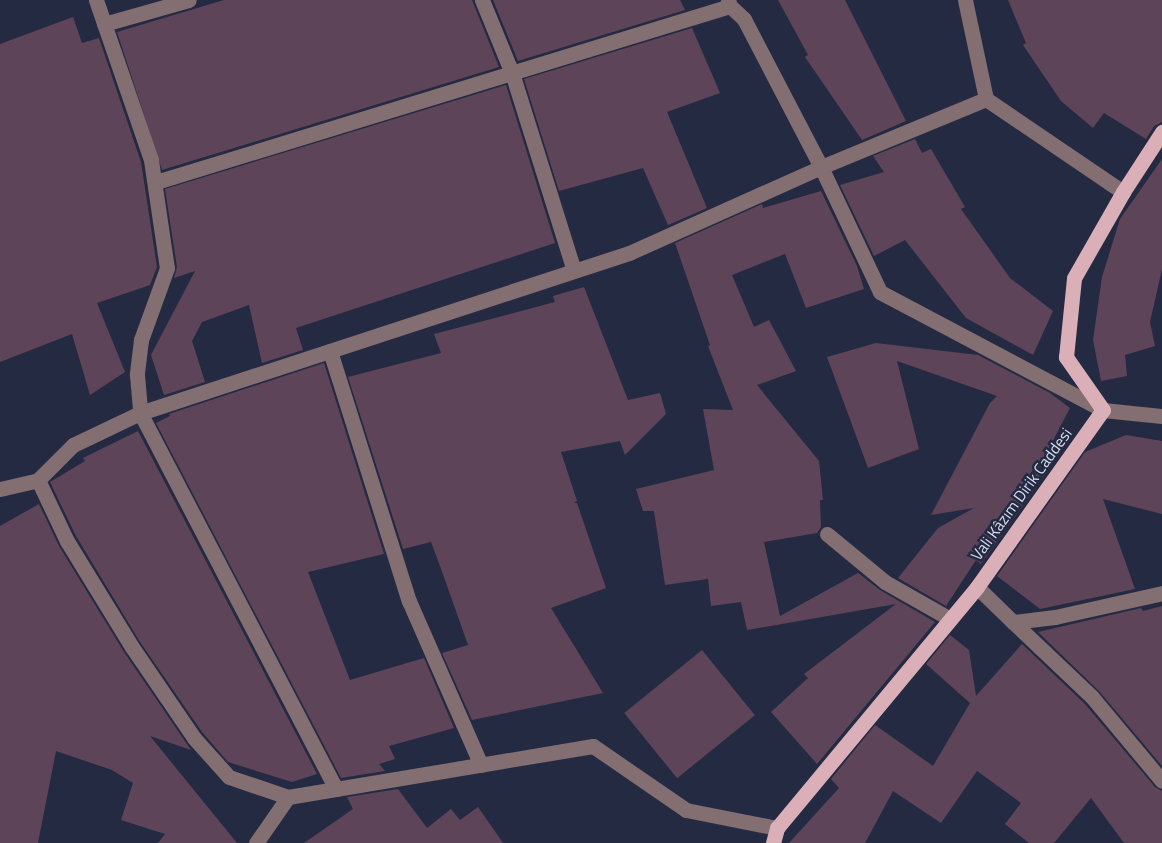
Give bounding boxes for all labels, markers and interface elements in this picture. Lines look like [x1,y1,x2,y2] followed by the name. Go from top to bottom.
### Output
[966,424,1076,564] street label: Vali Kâzım Dirik Caddesi

